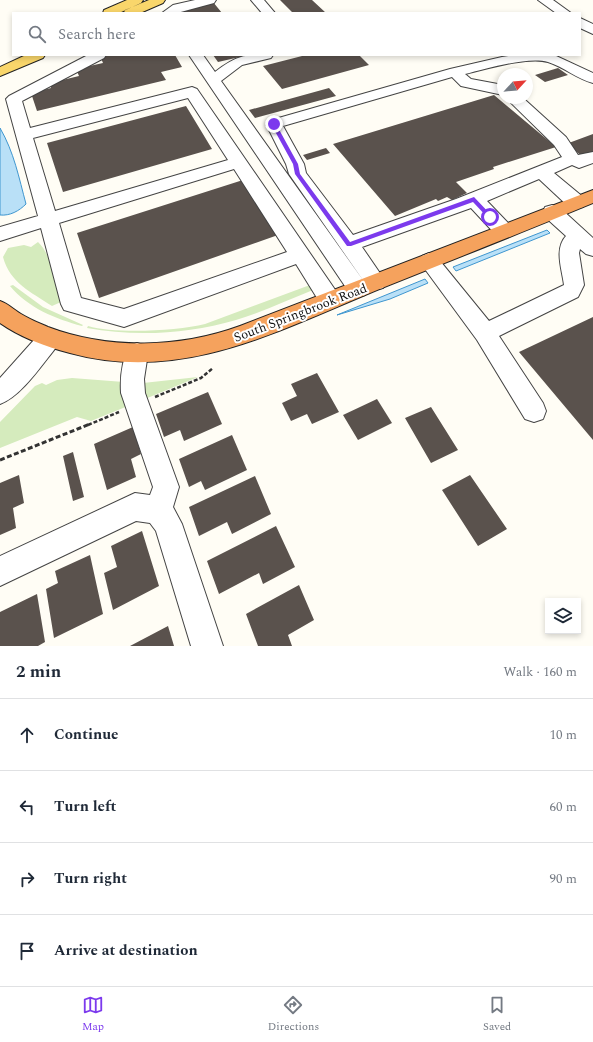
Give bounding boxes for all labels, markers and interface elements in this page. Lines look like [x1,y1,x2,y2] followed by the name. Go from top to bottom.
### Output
[12,12,581,56] search box
[26,23,48,45] icon: search
[58,23,136,46] text: Search here
[497,68,533,104] north arrow
[265,115,283,133] route end
[481,208,499,226] route start
[231,278,370,348] street label: South Springbrook Road
[545,598,581,634] map controls
[545,598,581,634] button: layers
[16,659,61,685] text: 2 min
[503,662,577,682] text: Walk · 160 m
[54,723,119,746] text: Continue
[16,724,38,746] icon: ahead
[550,725,577,745] text: 10 m
[54,795,116,818] text: Turn left
[16,796,38,818] icon: left
[550,797,577,817] text: 60 m
[54,867,127,890] text: Turn right
[16,868,38,890] icon: right
[550,869,577,889] text: 90 m
[54,939,198,962] text: Arrive at destination
[16,940,38,962] icon: arrive
[82,994,104,1035] tab: Map
[268,994,319,1035] tab: Directions
[483,994,511,1035] tab: Saved

